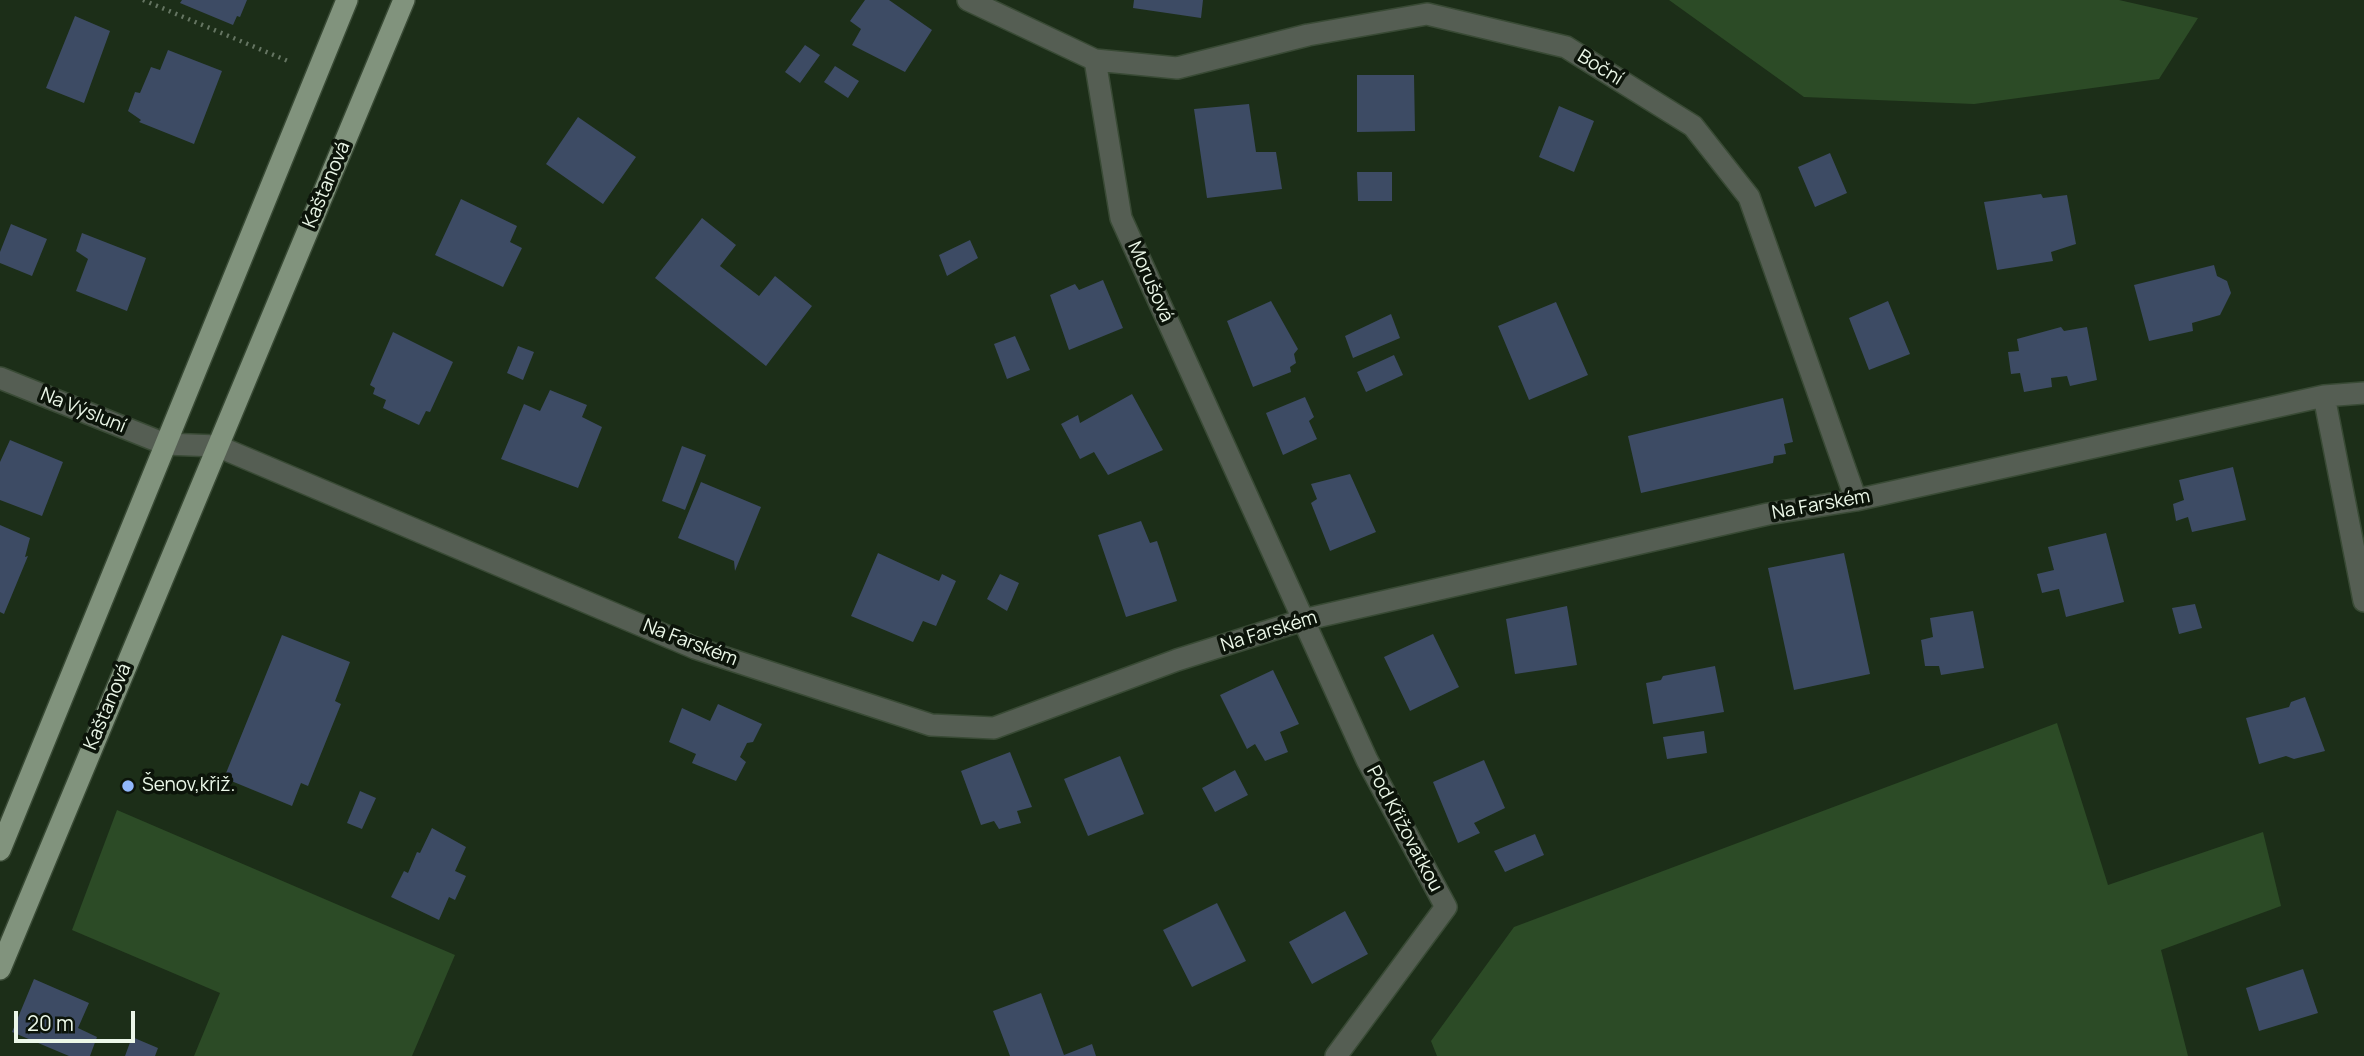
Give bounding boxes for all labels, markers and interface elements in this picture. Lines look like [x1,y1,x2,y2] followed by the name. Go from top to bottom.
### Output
[1573,45,1627,91] street label: Boční
[299,138,355,232] street label: Kaštanová
[1122,238,1178,326] street label: Morušová
[37,384,129,438] street label: Na Výsluní
[1770,485,1872,525] street label: Na Farském
[1218,607,1320,657] street label: Na Farském
[639,615,741,671] street label: Na Farském
[80,660,136,754] street label: Kaštanová
[1361,762,1447,896] street label: Pod Křižovatkou
[142,775,235,797] place label: Šenov,křiž.
[120,778,136,794] marker: Šenov,křiž.
[18,996,138,1040] scale bar
[27,1009,74,1037] text: 20 m

